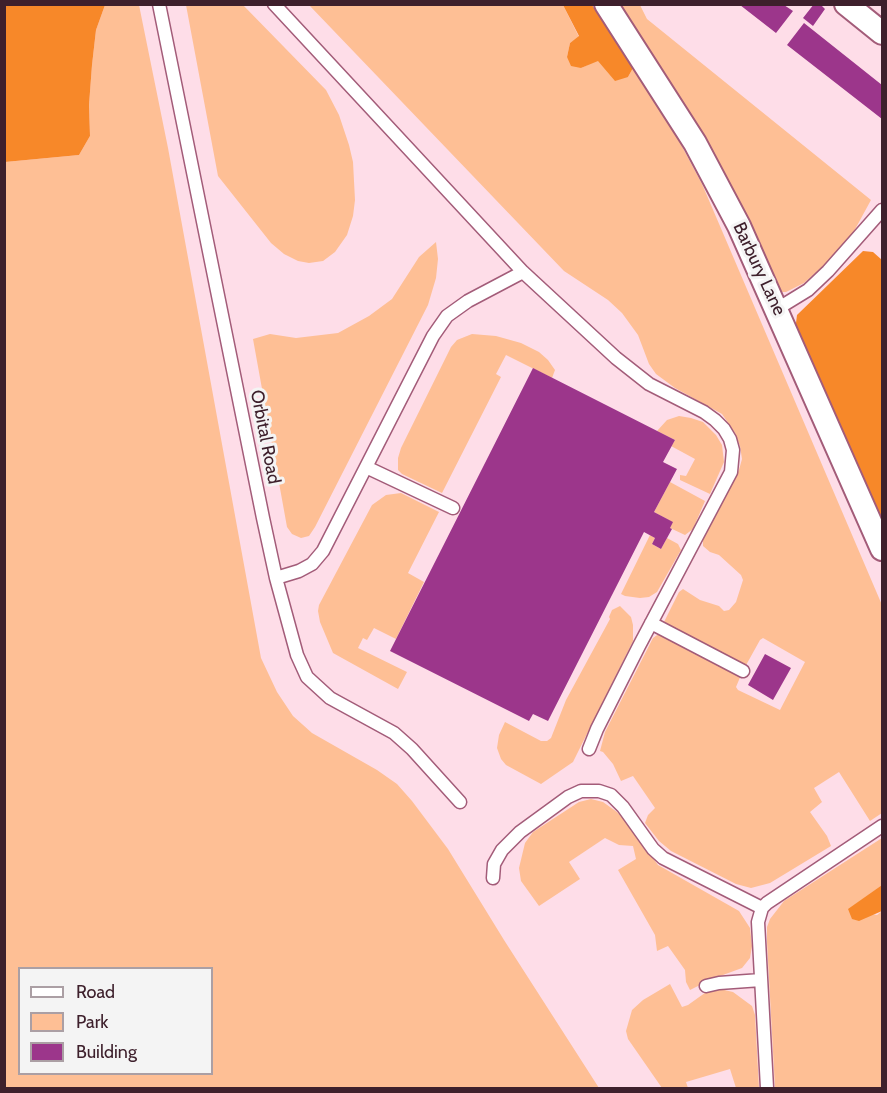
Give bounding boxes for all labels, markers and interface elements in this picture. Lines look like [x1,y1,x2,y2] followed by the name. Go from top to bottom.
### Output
[728,219,790,319] street label: Barbury Lane
[245,388,285,486] street label: Orbital Road
[18,967,213,1075] legend
[76,981,115,1003] text: Road
[76,1011,108,1033] text: Park
[76,1041,137,1063] text: Building

